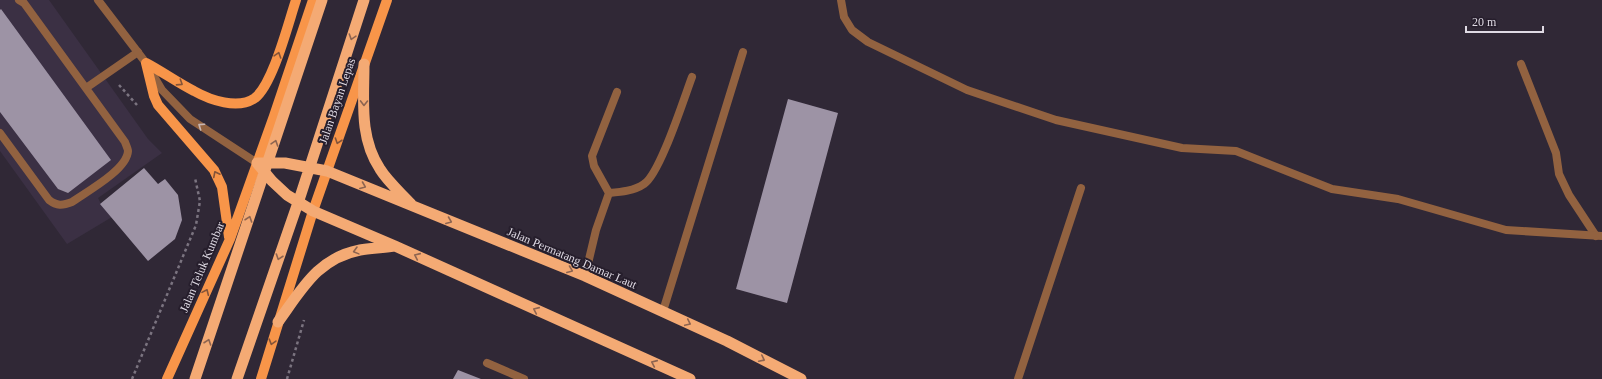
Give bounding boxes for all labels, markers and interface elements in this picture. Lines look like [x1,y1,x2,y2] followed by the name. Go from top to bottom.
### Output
[1466,8,1543,34] scale bar
[1472,15,1497,29] text: 20 m
[348,33,357,40] one-way arrow
[273,51,282,58] one-way arrow
[316,56,358,146] street label: Jalan Bayan Lepas
[176,78,183,85] one-way arrow
[360,100,368,106] one-way arrow
[198,123,205,131] one-way arrow
[334,137,342,144] one-way arrow
[270,140,279,147] one-way arrow
[213,171,220,178] one-way arrow
[359,181,367,189] one-way arrow
[245,216,253,223] one-way arrow
[445,216,453,224] one-way arrow
[177,220,227,314] street label: Jalan Teluk Kumbar
[505,224,640,292] street label: Jalan Permatang Damar Laut
[353,247,360,255] one-way arrow
[414,253,421,261] one-way arrow
[275,254,284,261] one-way arrow
[565,265,573,273] one-way arrow
[201,289,209,297] one-way arrow
[532,306,539,314] one-way arrow
[684,318,692,326] one-way arrow
[268,338,277,345] one-way arrow
[203,339,211,346] one-way arrow
[758,354,765,362] one-way arrow
[651,360,658,368] one-way arrow

